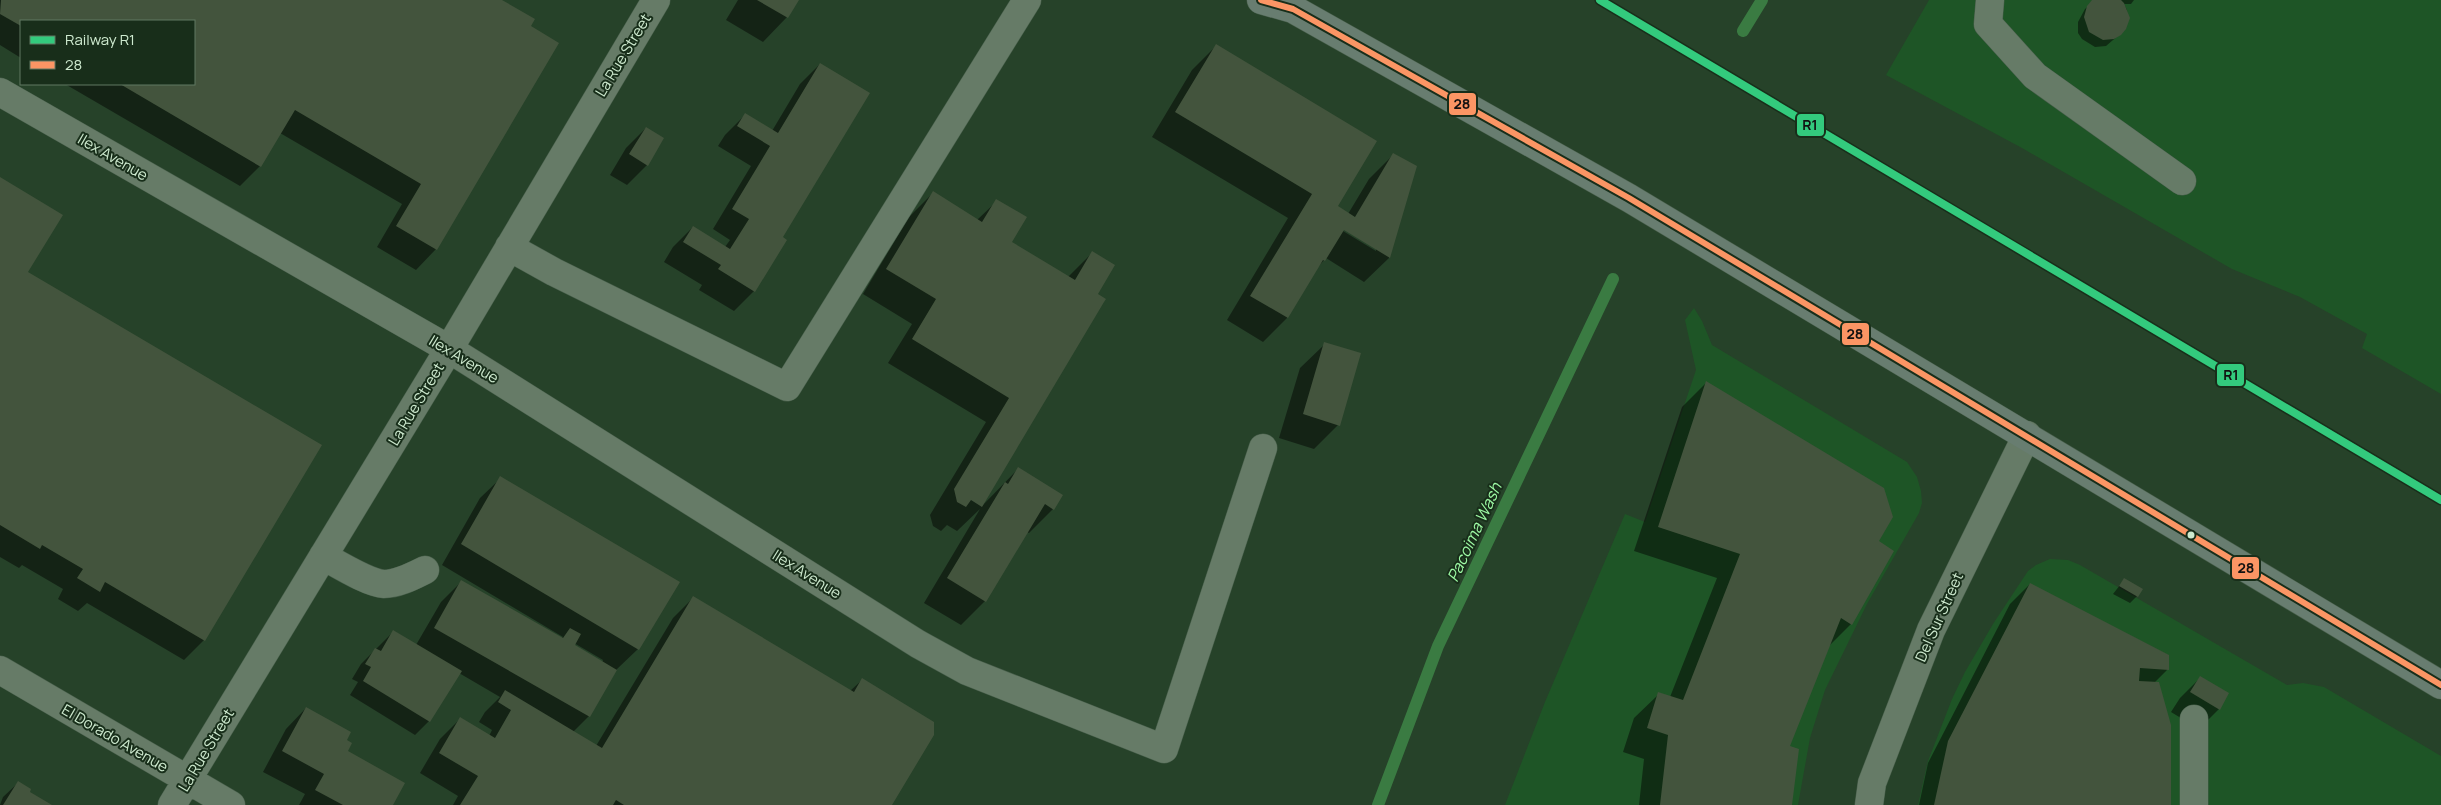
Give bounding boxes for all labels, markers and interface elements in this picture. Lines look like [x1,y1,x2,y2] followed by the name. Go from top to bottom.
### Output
[590,10,656,100] street label: La Rue Street
[20,20,195,85] legend
[65,29,135,50] text: Railway R1
[65,54,82,75] text: 28
[1448,92,1477,116] line badge: 28
[1454,94,1470,113] text: 28
[1796,113,1825,137] line badge: R1
[1802,115,1818,134] text: R1
[74,128,152,186] street label: Ilex Avenue
[1841,322,1870,346] line badge: 28
[1847,324,1863,343] text: 28
[425,330,503,388] street label: Ilex Avenue
[383,359,449,449] street label: La Rue Street
[2216,363,2245,387] line badge: R1
[2223,365,2239,384] text: R1
[1441,479,1507,585] water label: Pacoima Wash
[2186,530,2196,540] unlabelled marker
[768,544,846,604] street label: Ilex Avenue
[2231,556,2260,580] line badge: 28
[2238,558,2254,577] text: 28
[1910,569,1968,665] street label: Del Sur Street
[58,699,172,777] street label: El Dorado Avenue
[173,705,239,795] street label: La Rue Street

